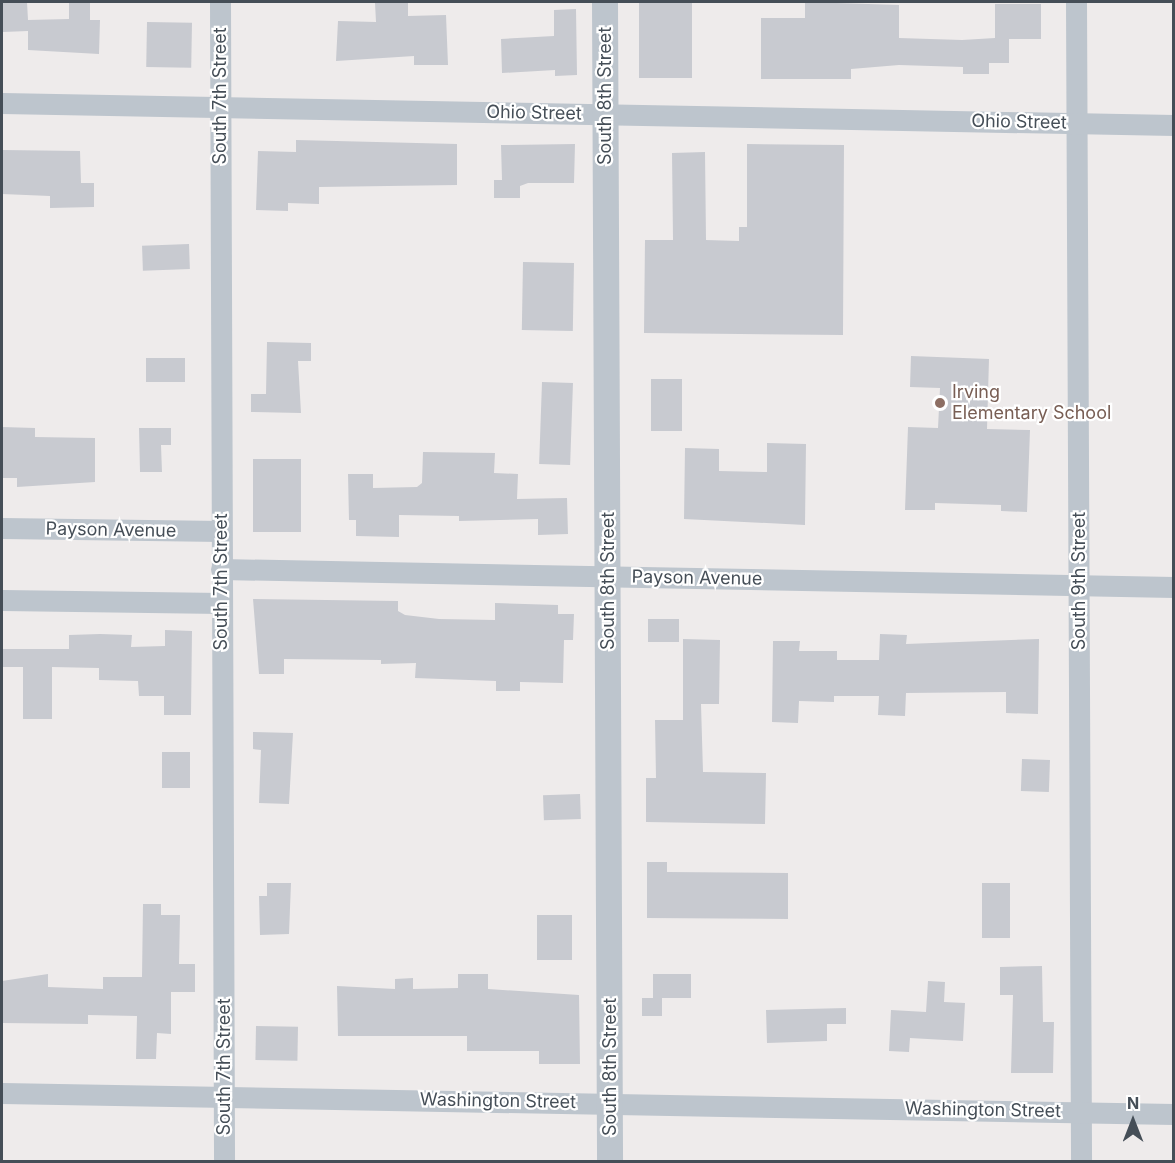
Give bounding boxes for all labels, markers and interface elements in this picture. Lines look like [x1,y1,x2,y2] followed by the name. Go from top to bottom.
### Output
[209,27,231,165] street label: South 7th Street
[594,27,616,165] street label: South 8th Street
[486,101,582,125] street label: Ohio Street
[971,110,1067,134] street label: Ohio Street
[952,382,1111,424] place label: Irving Elementary School
[933,396,947,410] marker: Irving Elementary School
[597,512,619,650] street label: South 8th Street
[1068,512,1090,650] street label: South 9th Street
[210,513,232,651] street label: South 7th Street
[45,518,177,542] street label: Payson Avenue
[631,566,763,590] street label: Payson Avenue
[213,998,235,1136] street label: South 7th Street
[599,998,621,1136] street label: South 8th Street
[420,1089,576,1113] street label: Washington Street
[1103,1091,1163,1151] north arrow
[1127,1093,1139,1113] text: N
[905,1098,1061,1122] street label: Washington Street

